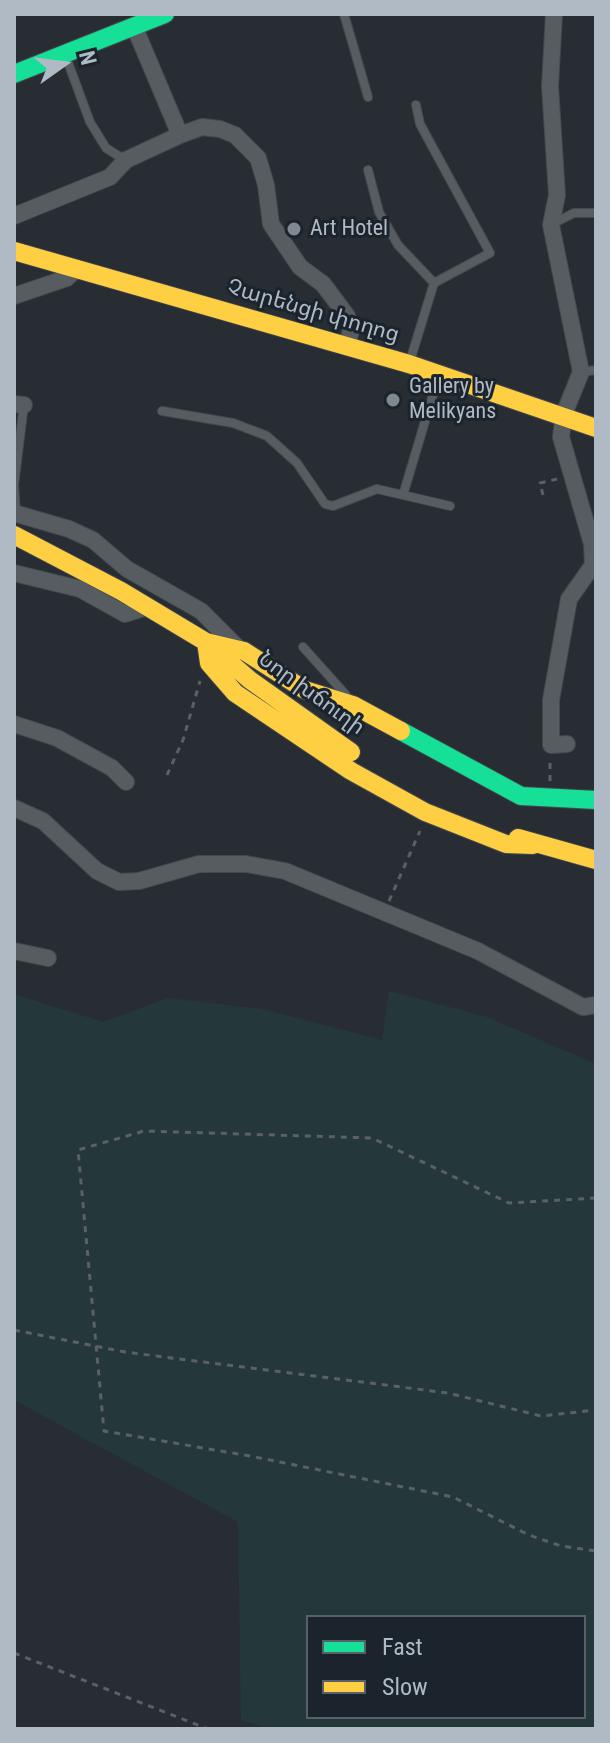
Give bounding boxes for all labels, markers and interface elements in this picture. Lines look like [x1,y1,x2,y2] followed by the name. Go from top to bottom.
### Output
[24,24,104,104] north arrow
[74,48,102,68] text: N
[310,216,388,242] place label: Art Hotel
[285,220,303,238] marker: Art Hotel
[224,275,402,349] street label: Չարենցի փողոց
[409,374,496,426] place label: Gallery by Melikyans
[384,391,402,409] marker: Gallery by Melikyans
[253,647,369,741] street label: Նոր խճուղի
[306,1615,586,1719] legend
[382,1633,423,1661] text: Fast
[382,1673,428,1701] text: Slow

